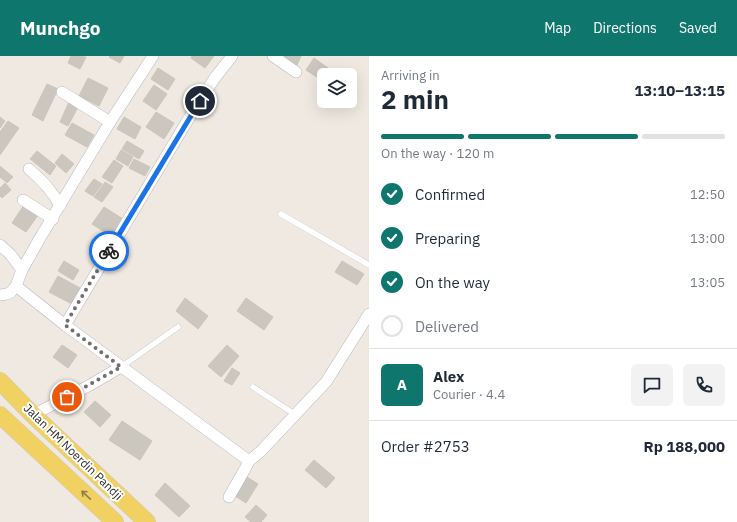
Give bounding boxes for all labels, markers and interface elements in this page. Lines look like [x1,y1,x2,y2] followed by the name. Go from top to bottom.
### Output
[20,16,100,40] text: Munchgo
[544,19,571,37] text: Map
[593,19,657,37] text: Directions
[679,19,717,37] text: Saved
[381,67,440,84] text: Arriving in
[317,68,357,108] map controls
[317,68,357,108] button: layers
[634,81,725,100] text: 13:10–13:15
[381,82,449,116] text: 2 min
[183,84,217,118] pin
[189,90,211,112] icon: home
[381,145,494,162] text: On the way · 120 m
[381,183,403,205] icon: check
[415,185,485,204] text: Confirmed
[690,186,725,203] text: 12:50
[381,227,403,249] icon: check
[415,229,480,248] text: Preparing
[690,230,725,247] text: 13:00
[89,231,129,271] courier
[98,240,120,262] icon: bike
[381,271,403,293] icon: check
[415,273,490,292] text: On the way
[690,274,725,291] text: 13:05
[415,317,479,336] text: Delivered
[631,364,673,406] button: chat
[683,364,725,406] button: phone
[433,367,464,386] text: Alex
[397,375,407,394] text: A
[50,380,84,414] pin
[56,386,78,408] icon: bag
[433,386,505,403] text: Courier · 4.4
[21,400,126,503] street label: Jalan HM Noerdin Pandji
[381,437,470,456] text: Order #2753
[644,437,725,456] text: Rp 188,000
[81,491,91,500] one-way arrow

